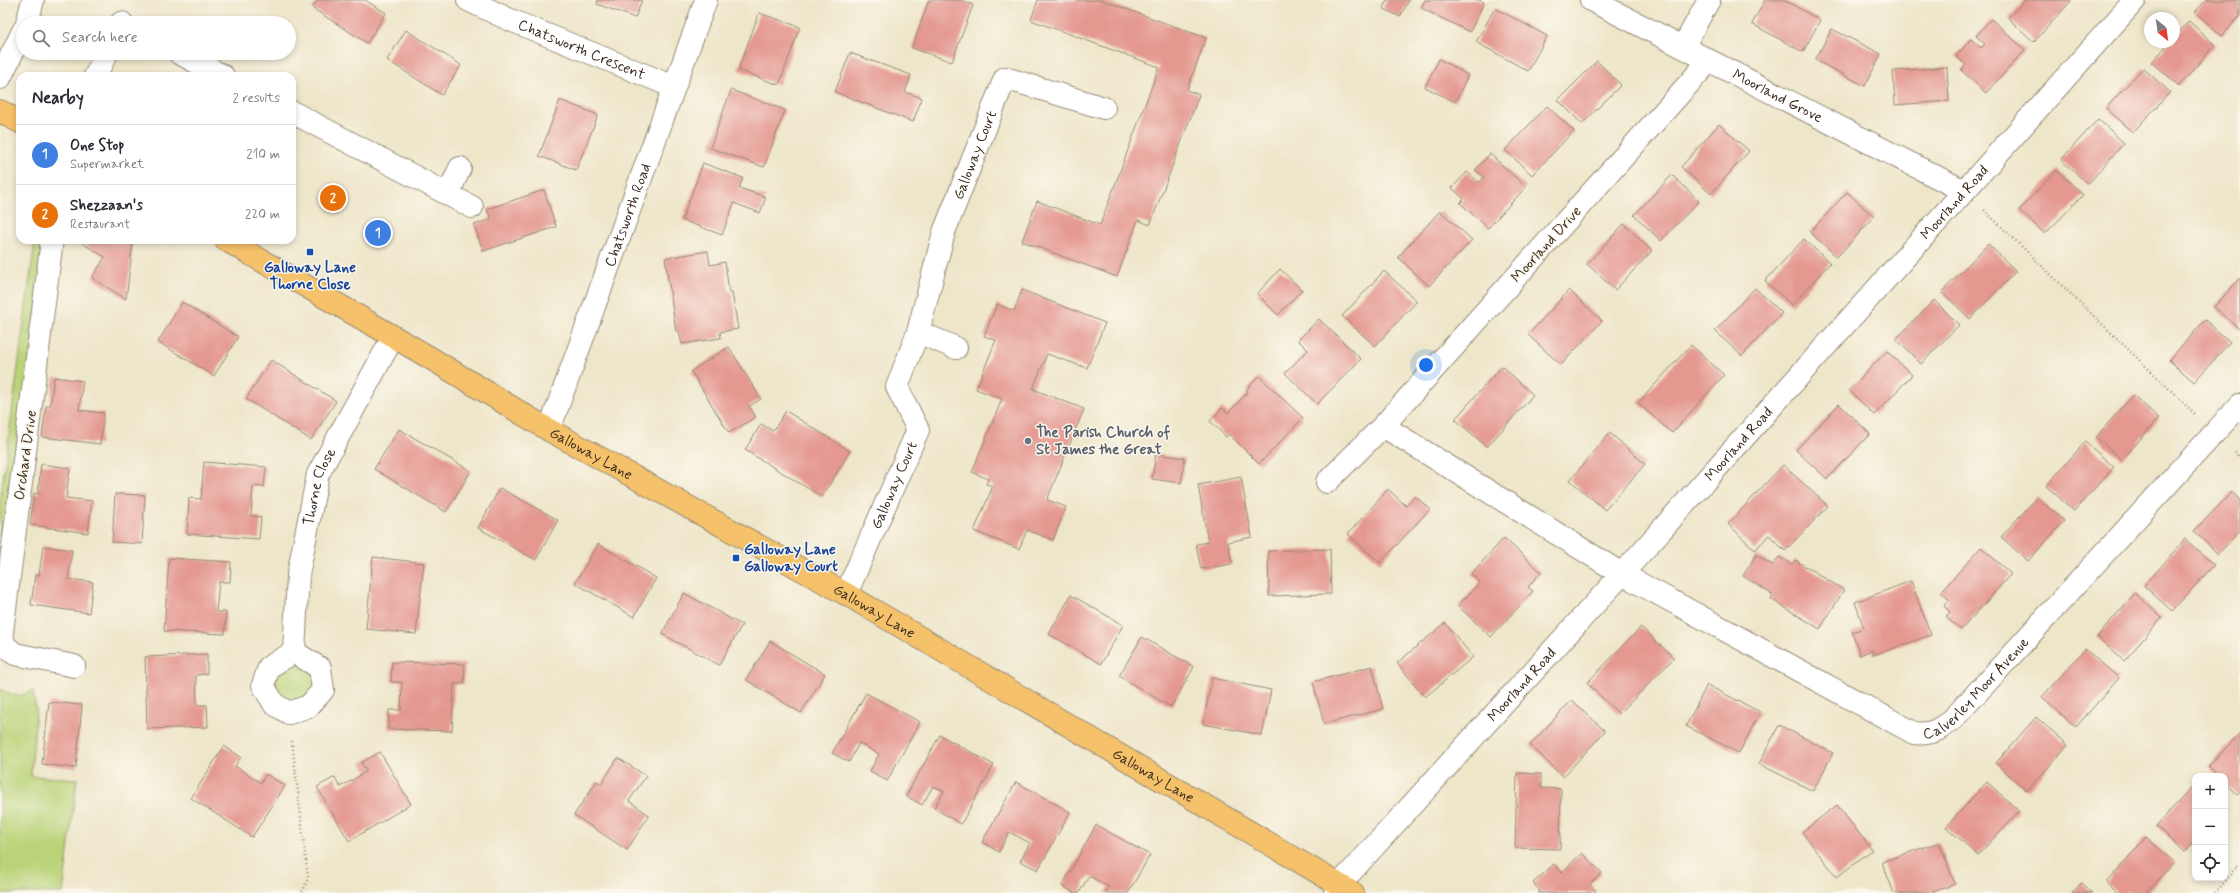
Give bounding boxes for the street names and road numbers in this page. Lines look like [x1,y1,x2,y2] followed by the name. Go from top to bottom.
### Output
[515,15,648,85] street label: Chatsworth Crescent
[1729,65,1826,128] street label: Moorland Grove
[949,108,1002,203] street label: Galloway Court
[600,161,657,270] street label: Chatsworth Road
[1916,161,1994,244] street label: Moorland Road
[1507,202,1587,287] street label: Moorland Drive
[1700,403,1778,486] street label: Moorland Road
[10,409,42,502] street label: Orchard Drive
[546,423,636,485] street label: Galloway Lane
[867,438,923,533] street label: Galloway Court
[299,445,341,527] street label: Thorne Close
[829,580,919,644] street label: Galloway Lane
[1922,633,2034,745] street label: Calverley Moor Avenue
[1483,644,1561,727] street label: Moorland Road
[1108,744,1198,808] street label: Galloway Lane

